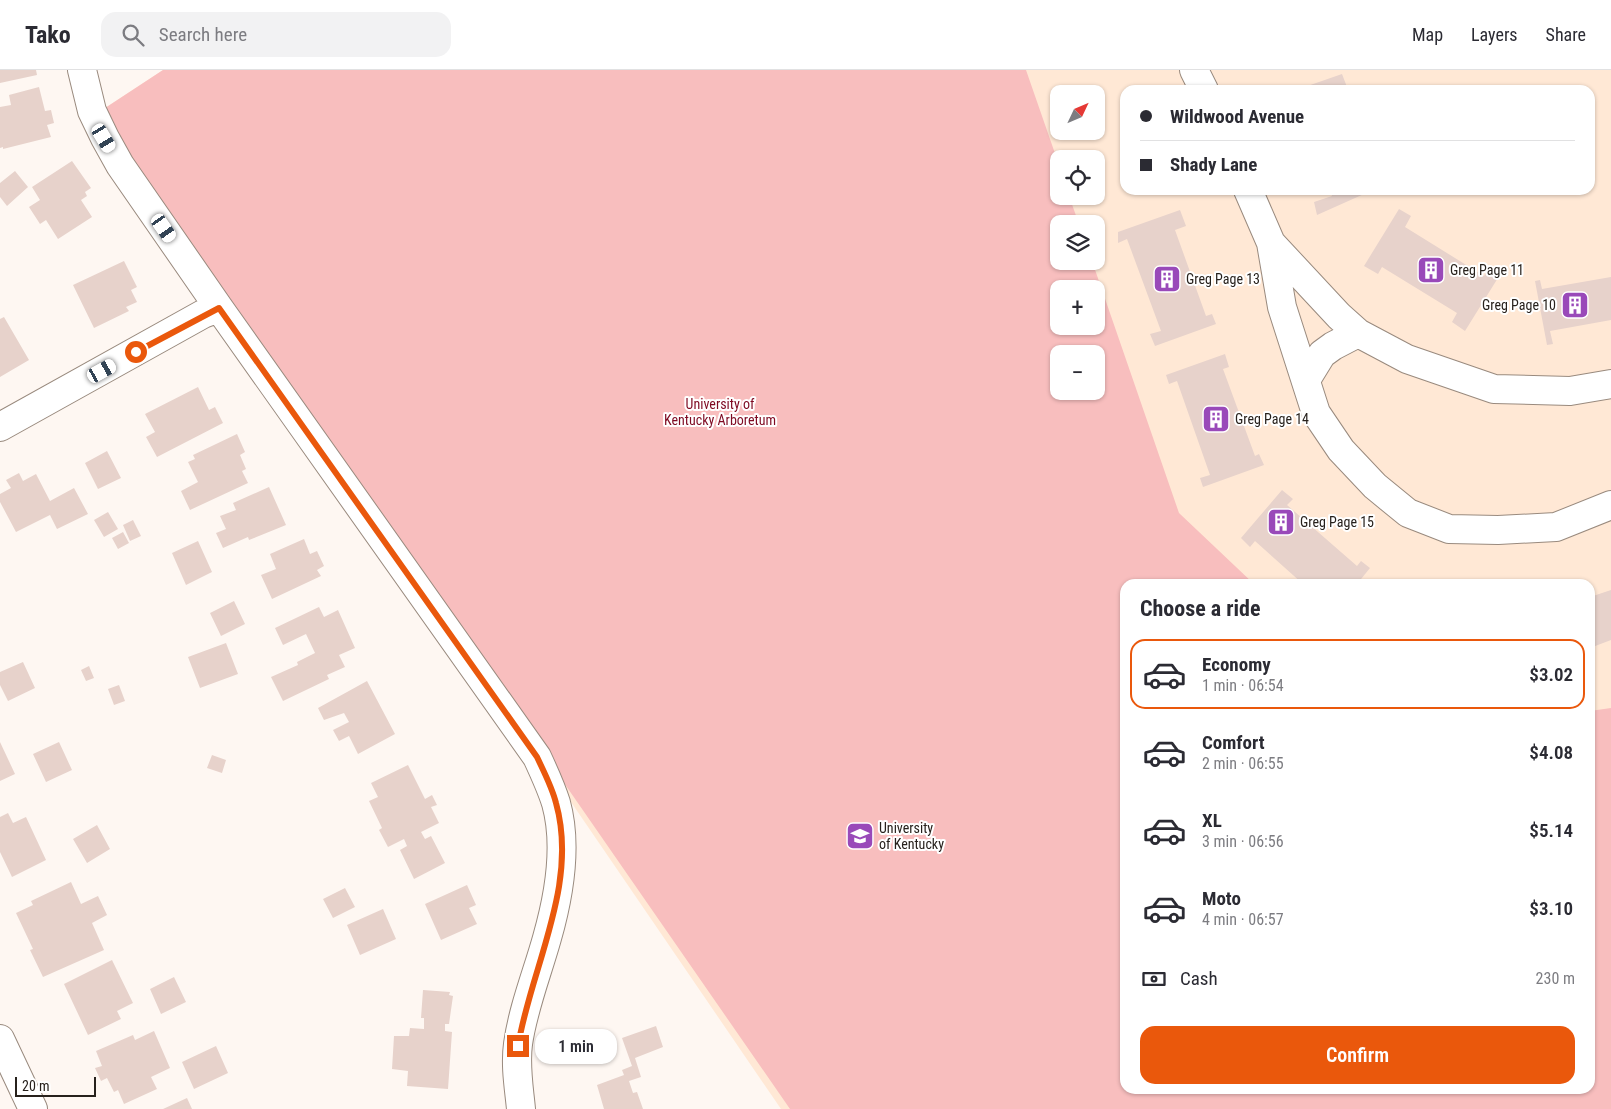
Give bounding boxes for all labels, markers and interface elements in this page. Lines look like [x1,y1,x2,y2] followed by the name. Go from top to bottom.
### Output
[101,12,451,57] search box
[25,21,71,49] text: Tako
[119,21,147,49] icon: search
[159,23,247,46] text: Search here
[1412,24,1443,45] text: Map
[1471,24,1518,45] text: Layers
[1546,24,1586,45] text: Share
[1050,85,1105,140] north arrow
[1050,85,1105,400] map controls
[1170,105,1304,128] text: Wildwood Avenue
[89,121,118,155] car
[1050,150,1105,205] button: locate
[1170,153,1257,176] text: Shady Lane
[149,211,178,245] car
[1050,215,1105,270] button: layers
[1416,255,1446,285] building icon: Greg Page 11
[1450,262,1524,278] place label: Greg Page 11
[1152,264,1182,294] building icon: Greg Page 13
[1186,271,1260,287] place label: Greg Page 13
[1050,280,1105,335] button: +
[1560,290,1590,320] building icon: Greg Page 10
[1482,297,1556,313] place label: Greg Page 10
[125,341,147,363] route start
[1050,345,1105,400] button: −
[85,357,118,385] car
[664,396,776,428] park label: University of Kentucky Arboretum
[1201,404,1231,434] building icon: Greg Page 14
[1235,411,1309,427] place label: Greg Page 14
[1266,507,1296,537] building icon: Greg Page 15
[1300,514,1374,530] place label: Greg Page 15
[1140,596,1261,621] text: Choose a ride
[1142,652,1187,697] icon: car
[1202,653,1271,676] text: Economy
[1529,663,1573,686] text: $3.02
[1202,676,1284,695] text: 1 min · 06:54
[1142,730,1187,775] icon: car
[1202,731,1265,754] text: Comfort
[1529,741,1573,764] text: $4.08
[1202,754,1284,773] text: 2 min · 06:55
[1142,808,1187,853] icon: car
[1202,809,1222,832] text: XL
[1529,819,1573,842] text: $5.14
[879,820,944,852] place label: University of Kentucky
[845,821,875,851] school or university icon: University of Kentucky
[1202,832,1284,851] text: 3 min · 06:56
[1142,886,1187,931] icon: car
[1202,887,1241,910] text: Moto
[1529,897,1573,920] text: $3.10
[1202,910,1284,929] text: 4 min · 06:57
[1140,965,1168,993] icon: cash
[1180,967,1218,990] text: Cash
[1536,969,1575,988] text: 230 m
[1140,1026,1575,1084] button: Confirm
[536,1028,618,1064] callout: 1 min
[507,1035,529,1057] route end
[558,1037,594,1056] text: 1 min
[15,1074,96,1097] scale bar
[22,1078,50,1094] text: 20 m

